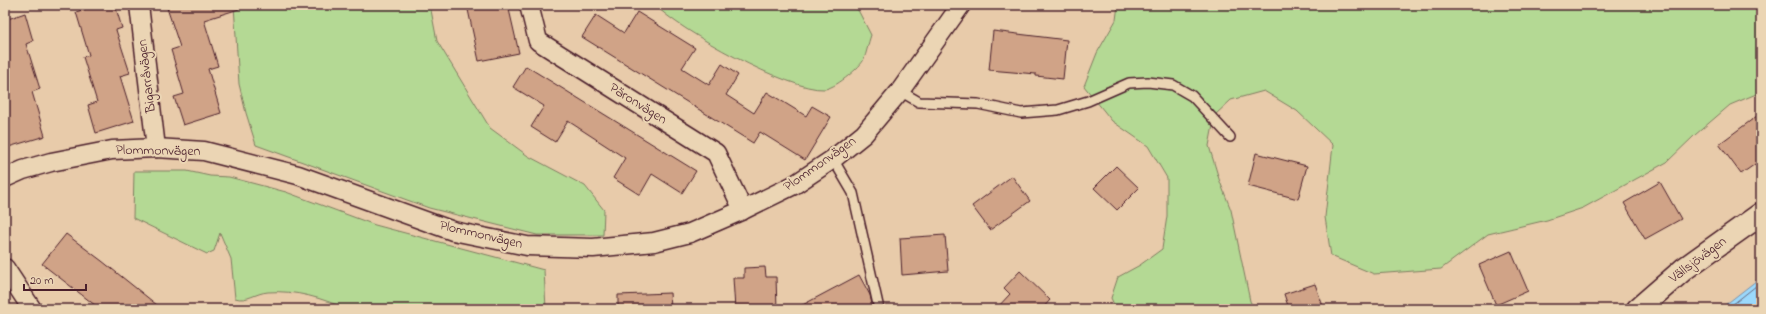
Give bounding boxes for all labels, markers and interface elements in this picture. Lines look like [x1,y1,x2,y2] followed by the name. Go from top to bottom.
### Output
[132,38,163,115] street label: Bigarråvägen
[604,78,671,131] street label: Päronvägen
[779,131,861,198] street label: Plommonvägen
[115,140,201,163] street label: Plommonvägen
[437,215,525,256] street label: Plommonvägen
[1664,231,1732,290] street label: Vällsjövägen
[24,266,86,292] scale bar
[30,272,53,290] text: 20 m

